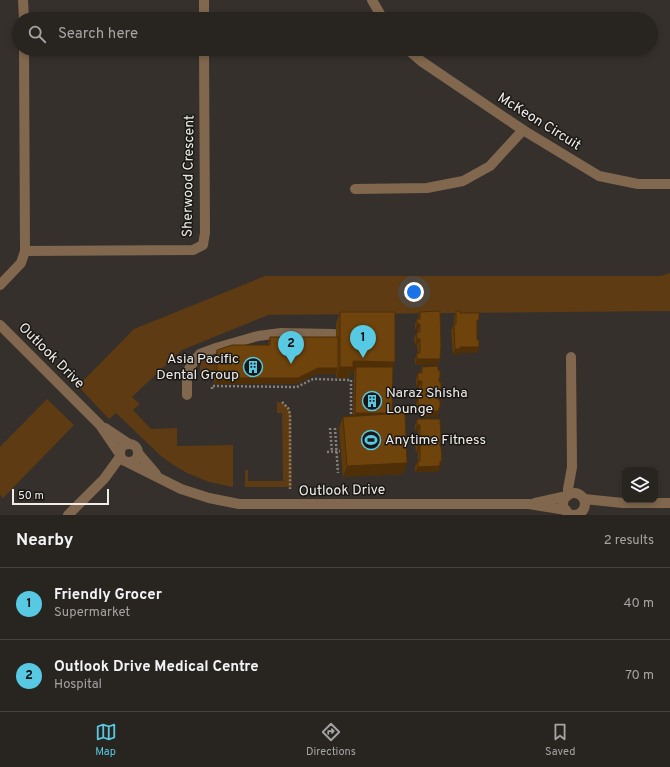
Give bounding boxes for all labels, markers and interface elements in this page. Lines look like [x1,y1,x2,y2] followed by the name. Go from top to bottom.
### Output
[12,12,658,56] search box
[26,23,48,45] icon: search
[58,25,138,44] text: Search here
[494,90,584,154] street label: McKeon Circuit
[179,115,199,237] street label: Sherwood Crescent
[404,282,424,302] your location
[14,319,88,393] street label: Outlook Drive
[350,325,376,358] pin: 1
[278,331,304,364] pin: 2
[156,351,239,384] place label: Asia Pacific Dental Group
[242,356,264,378] building icon: Asia Pacific Dental Group
[386,385,468,418] place label: Naraz Shisha Lounge
[361,390,383,412] building icon: Naraz Shisha Lounge
[360,429,382,451] sports icon: Anytime Fitness
[385,432,486,449] place label: Anytime Fitness
[622,467,658,503] map controls
[622,467,658,503] button: layers
[299,482,385,500] street label: Outlook Drive
[12,487,109,506] scale bar
[18,489,44,503] text: 50 m
[16,530,73,552] text: Nearby
[604,533,654,549] text: 2 results
[54,586,162,605] text: Friendly Grocer
[26,596,32,612] text: 1
[624,596,654,612] text: 40 m
[54,605,130,621] text: Supermarket
[54,658,259,677] text: Outlook Drive Medical Centre
[25,668,33,684] text: 2
[625,668,654,684] text: 70 m
[54,677,102,693] text: Hospital
[95,721,117,759] tab: Map
[306,721,356,759] tab: Directions
[545,721,575,759] tab: Saved

